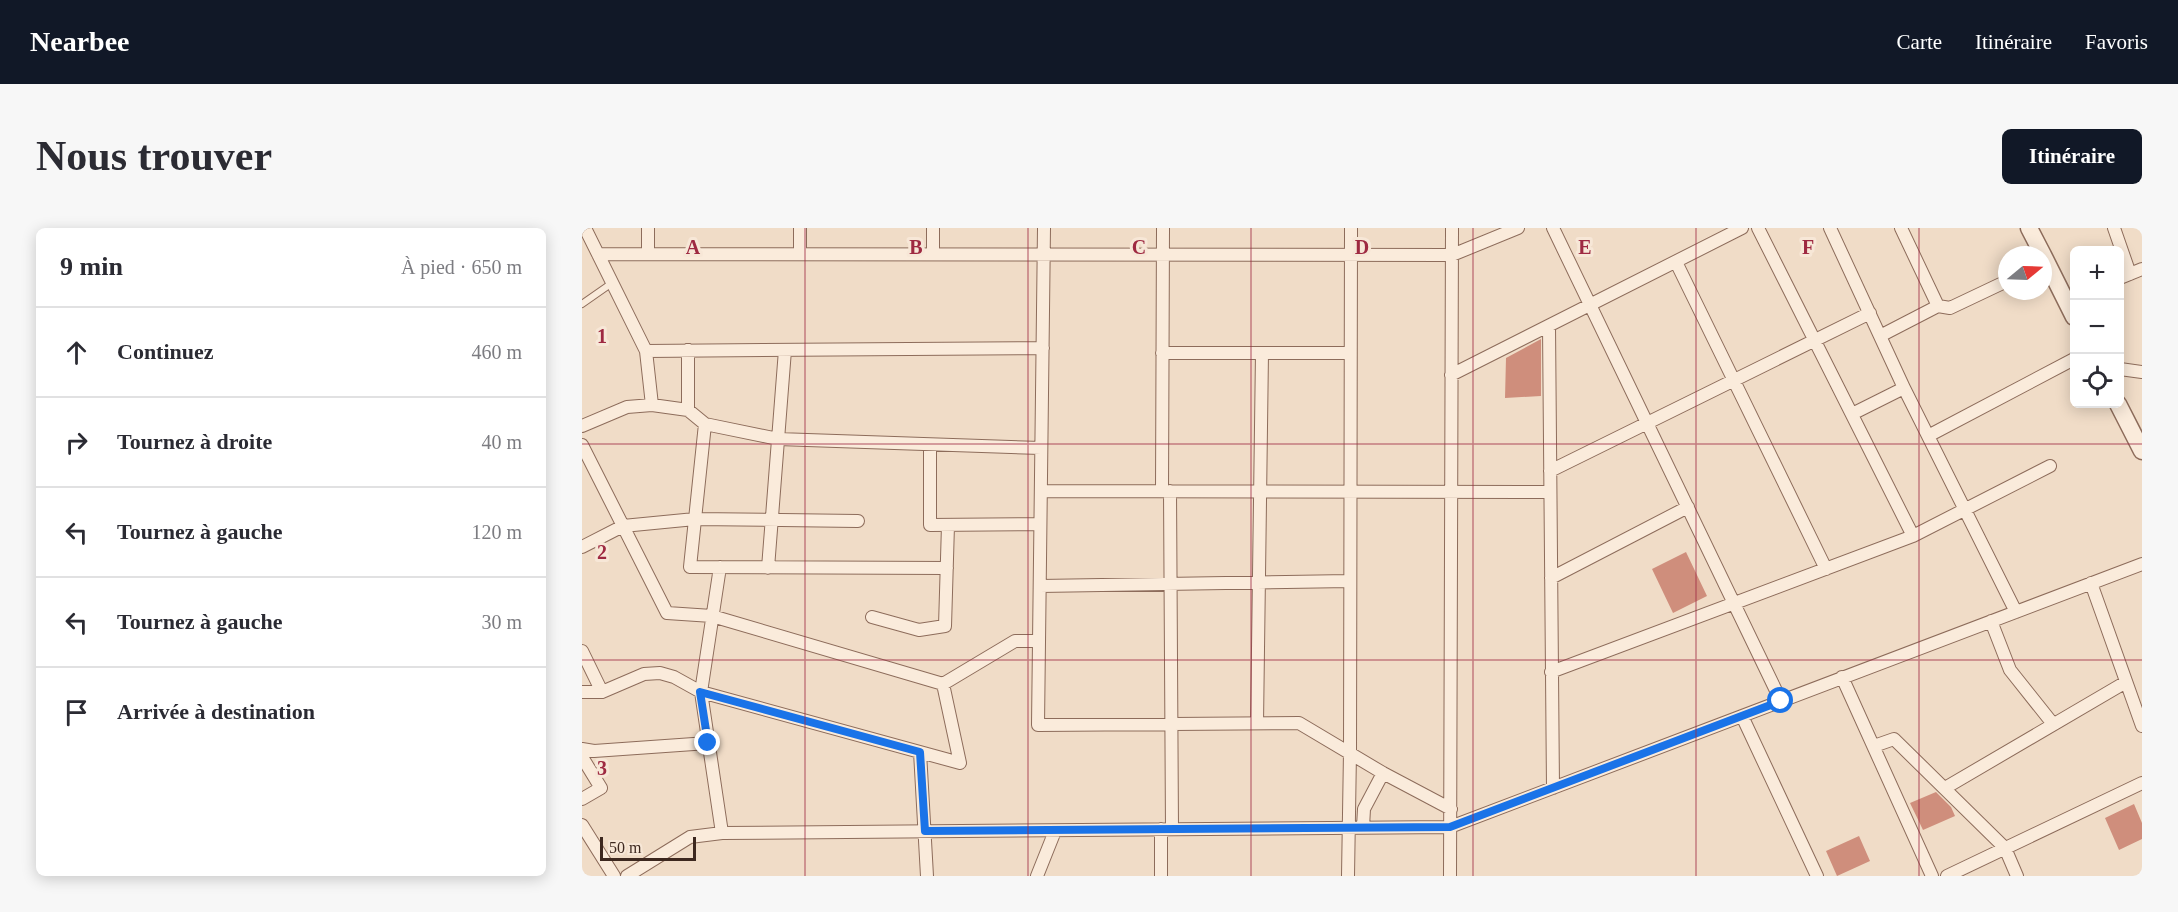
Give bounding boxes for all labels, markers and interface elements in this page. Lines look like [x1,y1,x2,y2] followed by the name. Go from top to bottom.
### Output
[30,26,130,57] text: Nearbee
[1897,30,1942,54] text: Carte
[1975,30,2052,54] text: Itinéraire
[2085,30,2148,54] text: Favoris
[2002,129,2142,184] button: Itinéraire
[36,133,272,179] text: Nous trouver
[686,236,701,258] text: A
[909,236,923,258] text: B
[1132,236,1146,258] text: C
[1355,236,1369,258] text: D
[1578,236,1592,258] text: E
[1802,236,1814,258] text: F
[1998,246,2052,300] north arrow
[2070,246,2124,408] map controls
[2070,246,2124,300] button: +
[60,252,123,281] text: 9 min
[401,256,522,278] text: À pied · 650 m
[2070,300,2124,354] button: −
[597,325,607,347] text: 1
[60,336,93,369] icon: ahead
[117,339,214,364] text: Continuez
[471,341,522,363] text: 460 m
[2070,354,2124,408] button: locate
[60,426,93,459] icon: right
[117,429,272,454] text: Tournez à droite
[481,431,522,453] text: 40 m
[60,516,93,549] icon: left
[117,519,282,544] text: Tournez à gauche
[471,521,522,543] text: 120 m
[597,541,607,563] text: 2
[60,606,93,639] icon: left
[117,609,282,634] text: Tournez à gauche
[481,611,522,633] text: 30 m
[1767,687,1793,713] route start
[60,696,93,729] icon: arrive
[117,699,315,724] text: Arrivée à destination
[694,729,720,755] route end
[597,757,607,779] text: 3
[600,834,696,862] scale bar
[609,839,641,856] text: 50 m

